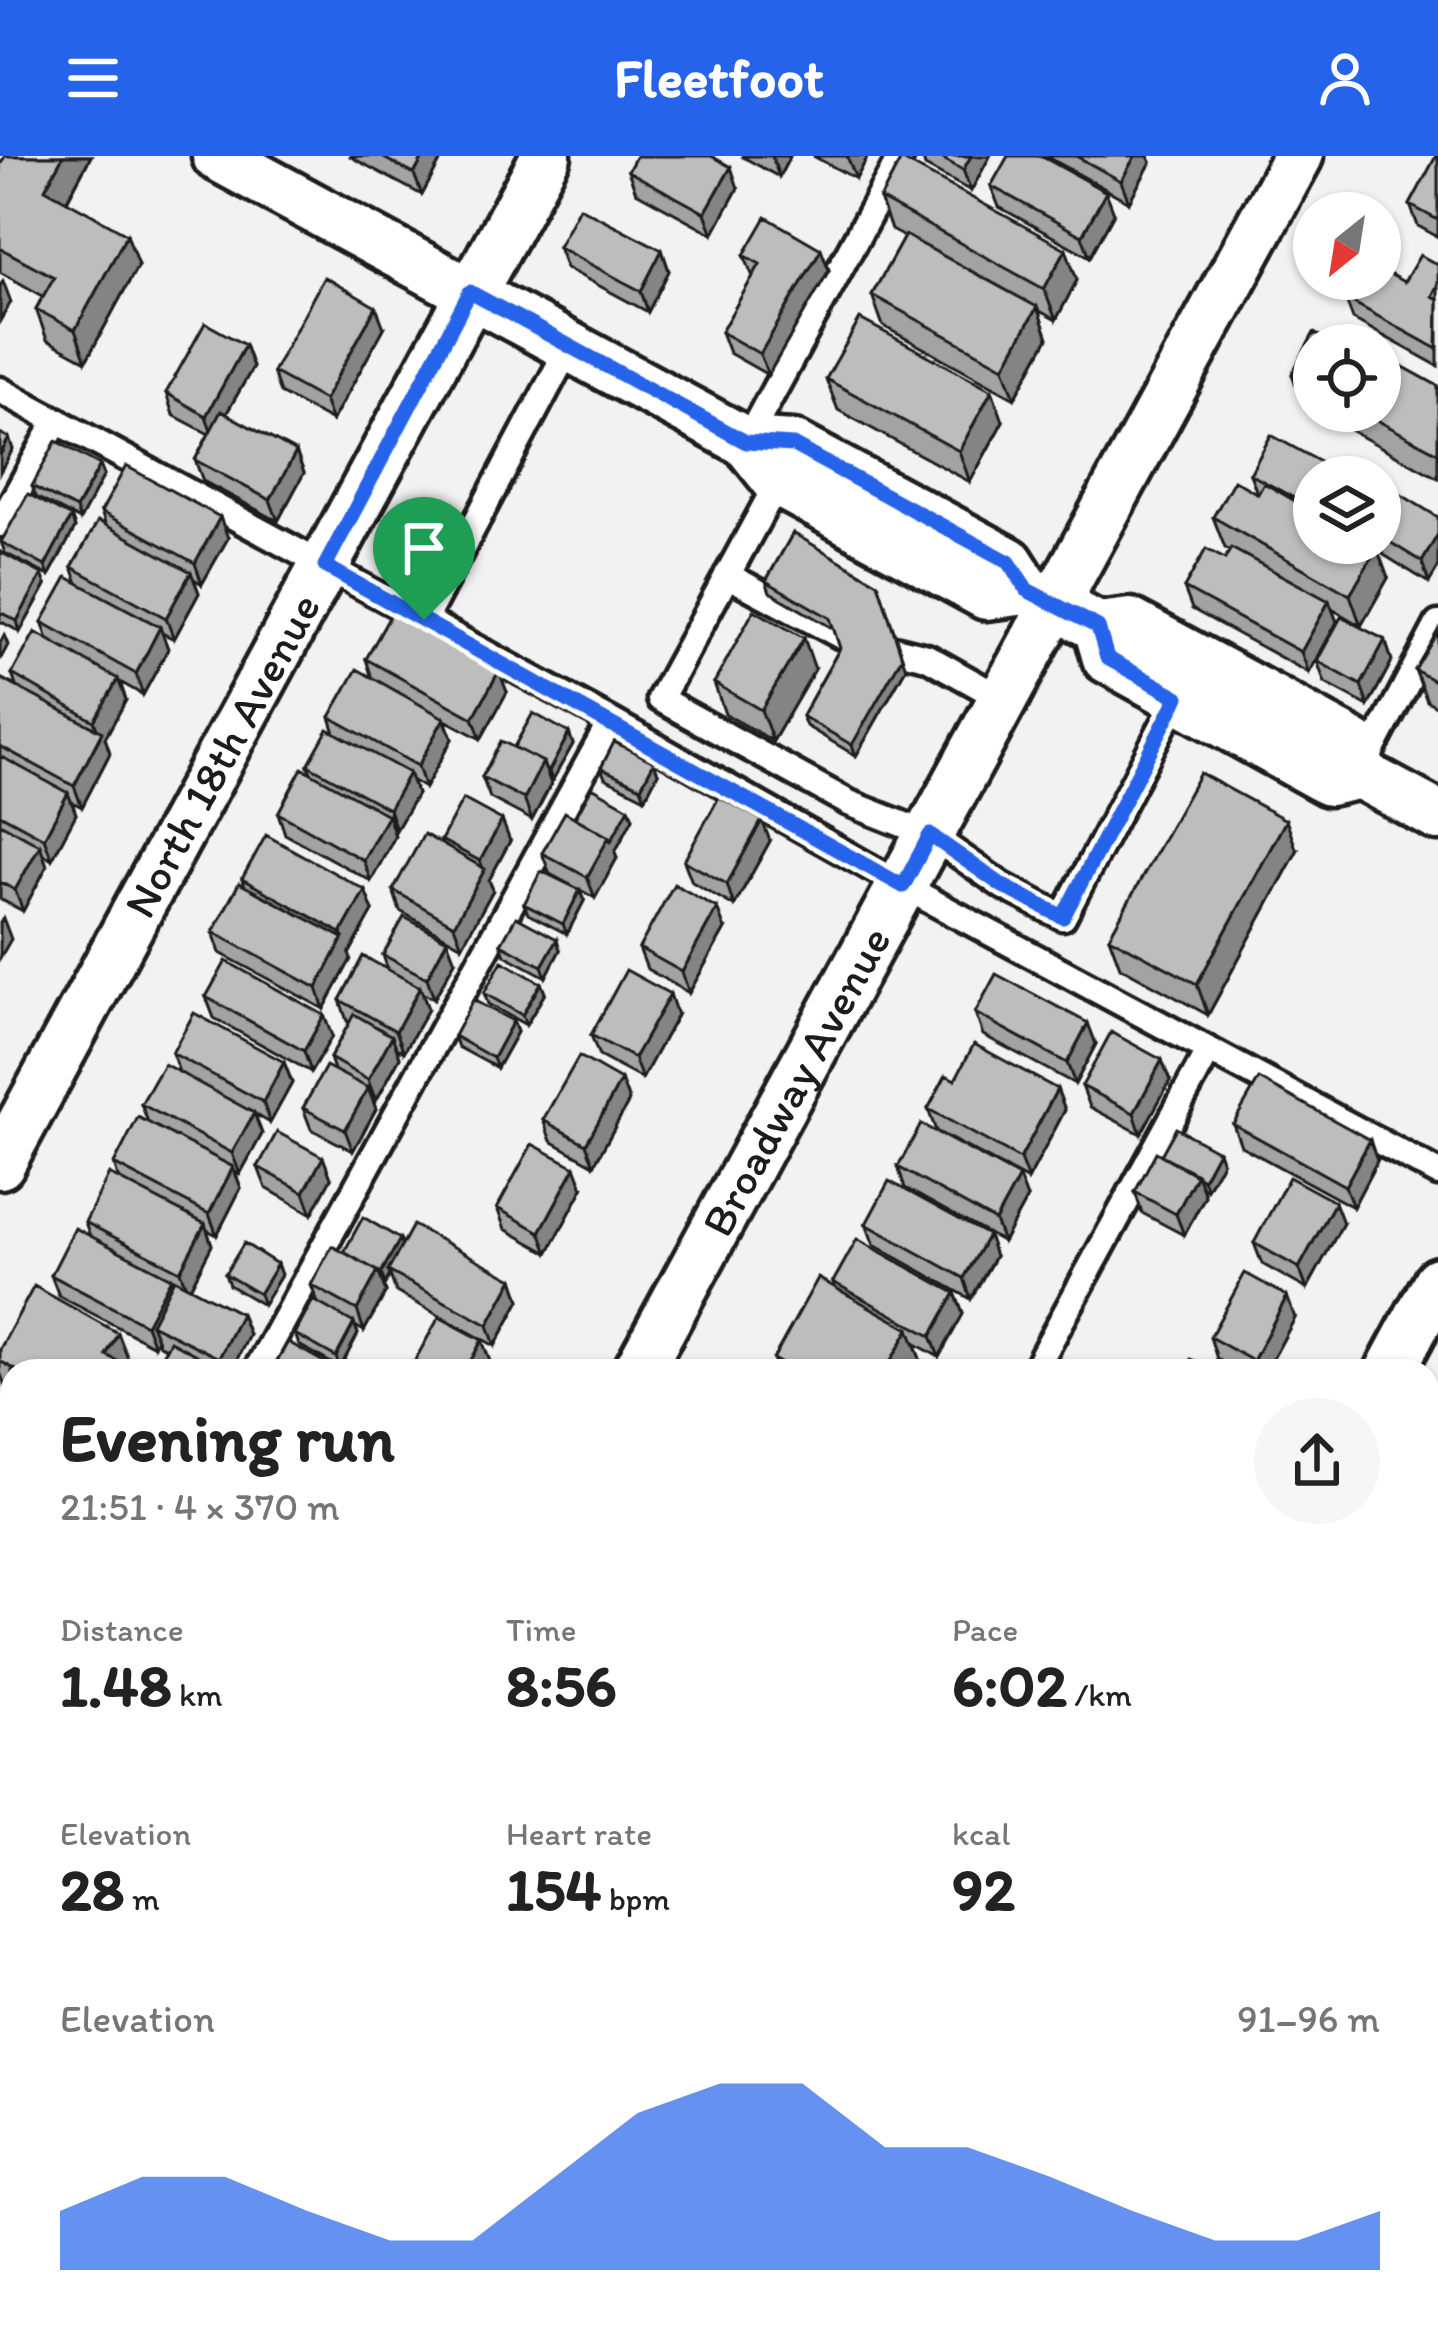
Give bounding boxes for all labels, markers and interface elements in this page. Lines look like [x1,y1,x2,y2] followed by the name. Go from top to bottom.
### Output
[60,45,126,111] icon: menu
[1312,45,1378,111] icon: person
[614,46,824,111] text: Fleetfoot
[1293,192,1401,300] north arrow
[1293,192,1401,564] map controls
[1293,324,1401,432] button: locate
[1293,456,1401,564] button: layers
[373,497,475,620] pin
[391,515,457,581] icon: arrive
[112,584,331,927] street label: North 18th Avenue
[690,917,901,1245] street label: Broadway Avenue
[60,1398,395,1478] text: Evening run
[1254,1398,1380,1524] button: share
[60,1483,340,1530] text: 21:51 · 4 × 370 m
[60,1610,184,1649] text: Distance
[506,1610,576,1649] text: Time
[952,1610,1018,1649] text: Pace
[60,1649,172,1721] text: 1.48
[506,1649,617,1721] text: 8:56
[952,1649,1067,1721] text: 6:02
[172,1675,223,1714] text: km
[1067,1675,1132,1714] text: /km
[60,1814,191,1853] text: Elevation
[506,1814,652,1853] text: Heart rate
[952,1814,1011,1853] text: kcal
[60,1853,124,1925] text: 28
[506,1853,601,1925] text: 154
[952,1853,1015,1925] text: 92
[124,1879,160,1918] text: m
[601,1879,670,1918] text: bpm
[60,1995,215,2042] text: Elevation
[1237,1995,1380,2042] text: 91–96 m

